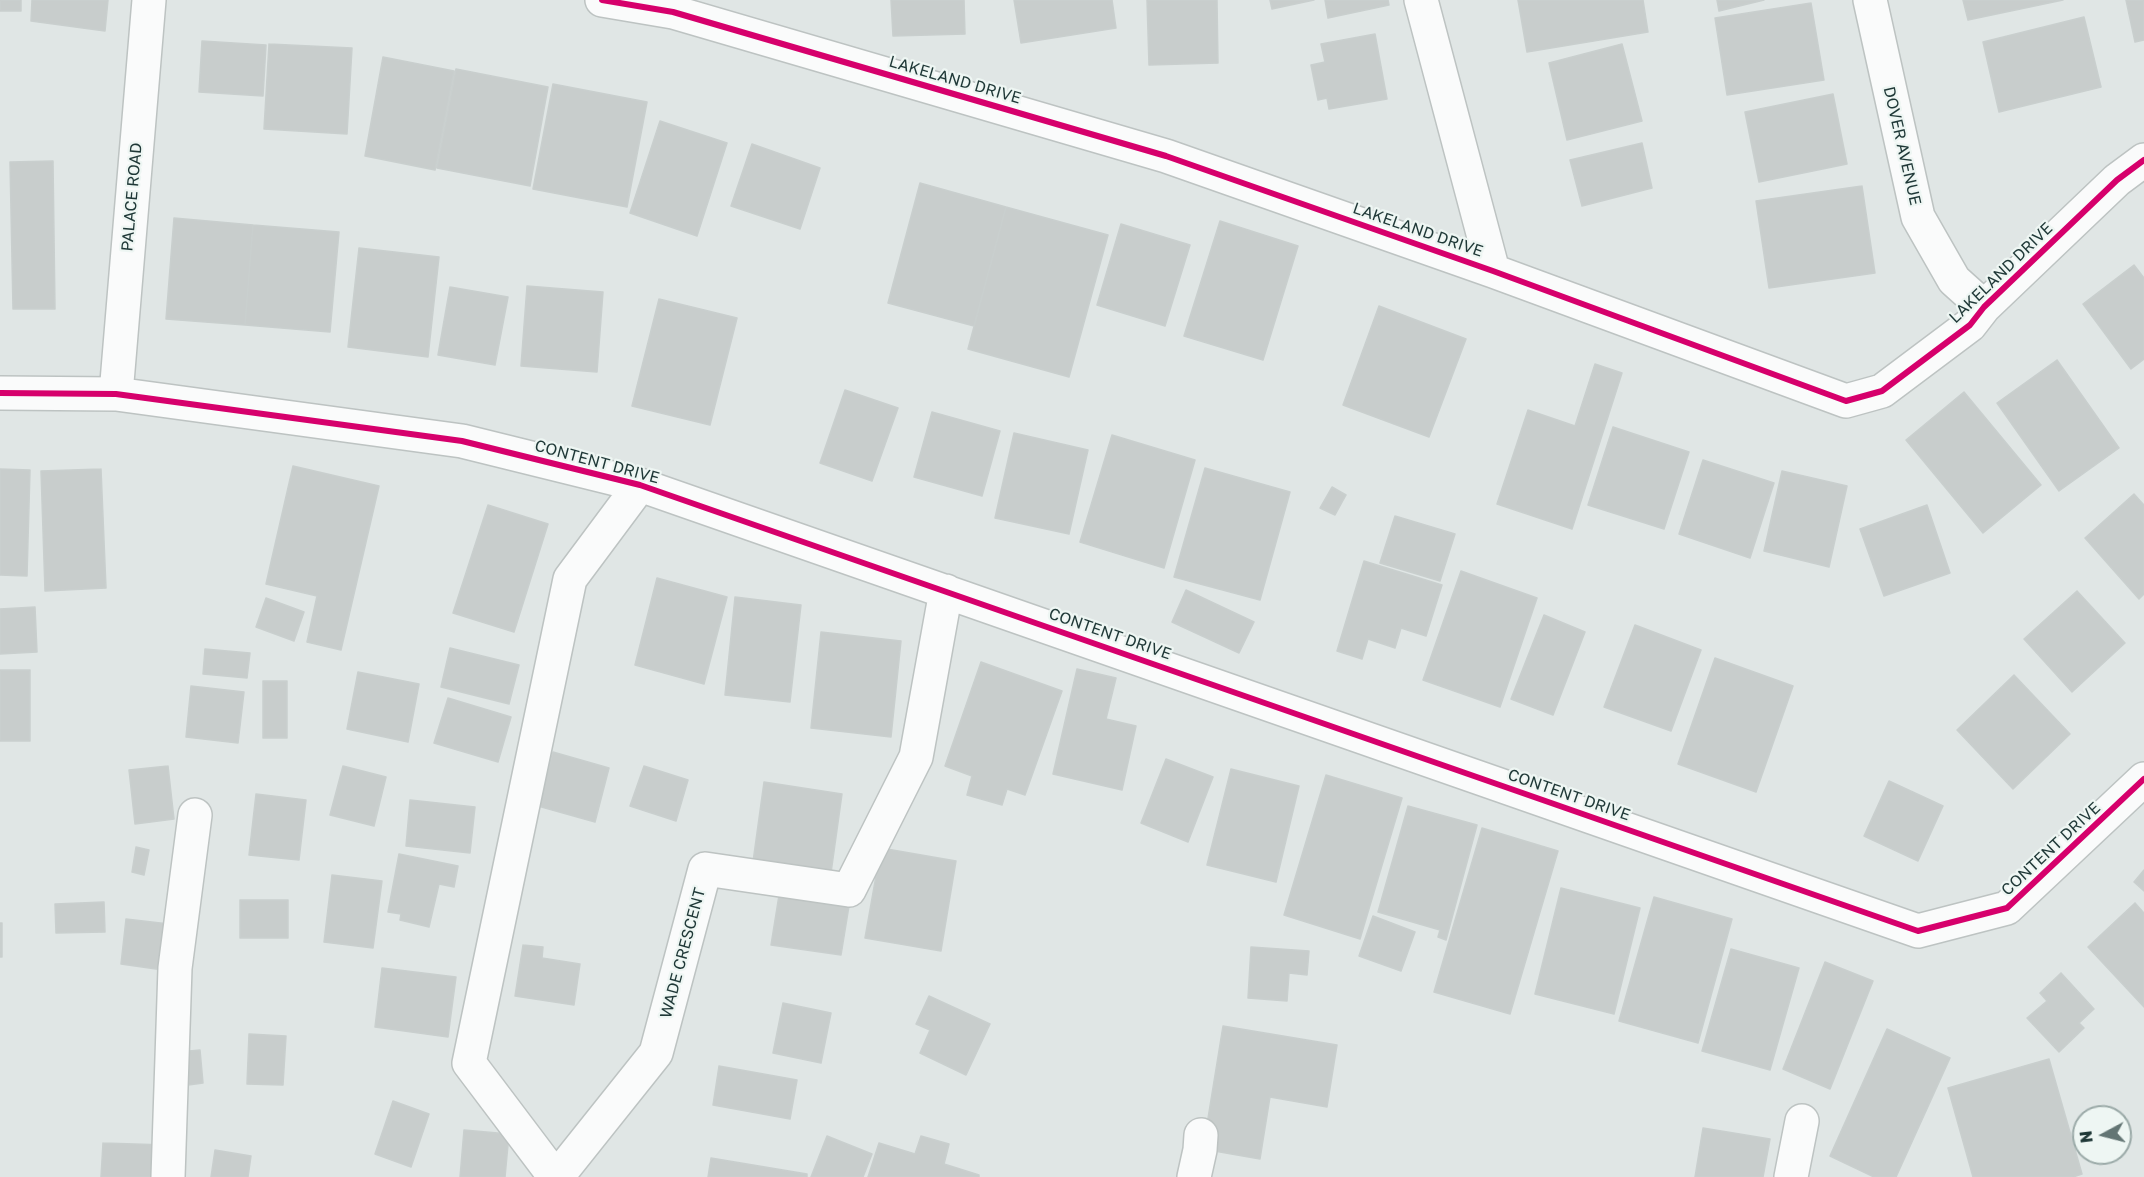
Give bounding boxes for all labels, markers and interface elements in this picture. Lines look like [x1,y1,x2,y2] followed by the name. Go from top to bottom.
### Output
[887,52,1023,108] street label: LAKELAND DRIVE
[1879,85,1925,207] street label: DOVER AVENUE
[118,142,146,252] street label: PALACE ROAD
[1350,199,1486,261] street label: LAKELAND DRIVE
[1945,219,2057,327] street label: LAKELAND DRIVE
[533,436,661,488] street label: CONTENT DRIVE
[1046,604,1174,664] street label: CONTENT DRIVE
[1505,765,1633,825] street label: CONTENT DRIVE
[1998,798,2104,900] street label: CONTENT DRIVE
[656,886,710,1020] street label: WADE CRESCENT
[2072,1105,2132,1165] north arrow
[2075,1130,2097,1144] text: N

